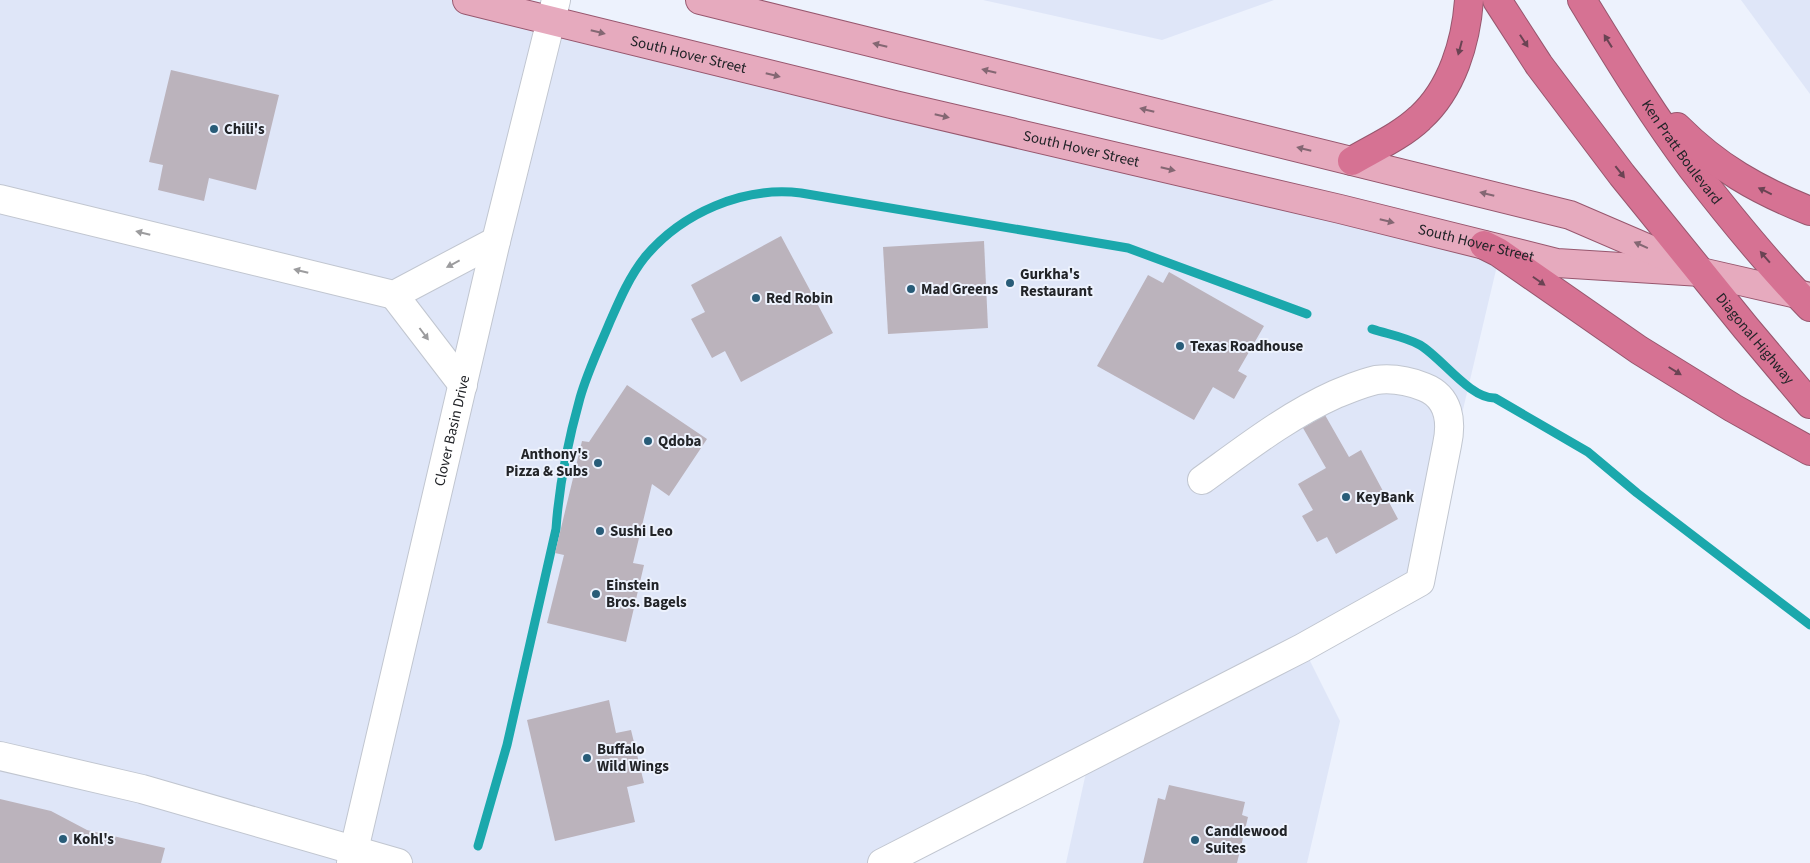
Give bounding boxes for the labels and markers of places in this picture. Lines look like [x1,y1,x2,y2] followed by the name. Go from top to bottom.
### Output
[224,119,265,140] place label: Chili's
[208,123,220,135] marker: Chili's
[1020,264,1093,302] place label: Gurkha's Restaurant
[1004,277,1016,289] marker: Gurkha's Restaurant
[921,279,998,300] place label: Mad Greens
[905,283,917,295] marker: Mad Greens
[766,288,833,309] place label: Red Robin
[750,292,762,304] marker: Red Robin
[1190,336,1304,357] place label: Texas Roadhouse
[1174,340,1186,352] marker: Texas Roadhouse
[658,431,702,452] place label: Qdoba
[642,435,654,447] marker: Qdoba
[505,444,588,482] place label: Anthony's Pizza & Subs
[592,457,604,469] marker: Anthony's Pizza & Subs
[1356,487,1415,508] place label: KeyBank
[1340,491,1352,503] marker: KeyBank
[610,521,673,542] place label: Sushi Leo
[594,525,606,537] marker: Sushi Leo
[606,575,687,613] place label: Einstein Bros. Bagels
[590,588,602,600] marker: Einstein Bros. Bagels
[597,739,669,777] place label: Buffalo Wild Wings
[581,752,593,764] marker: Buffalo Wild Wings
[1205,821,1288,859] place label: Candlewood Suites
[73,829,114,850] place label: Kohl's
[57,833,69,845] marker: Kohl's
[1189,834,1201,846] marker: Candlewood Suites

